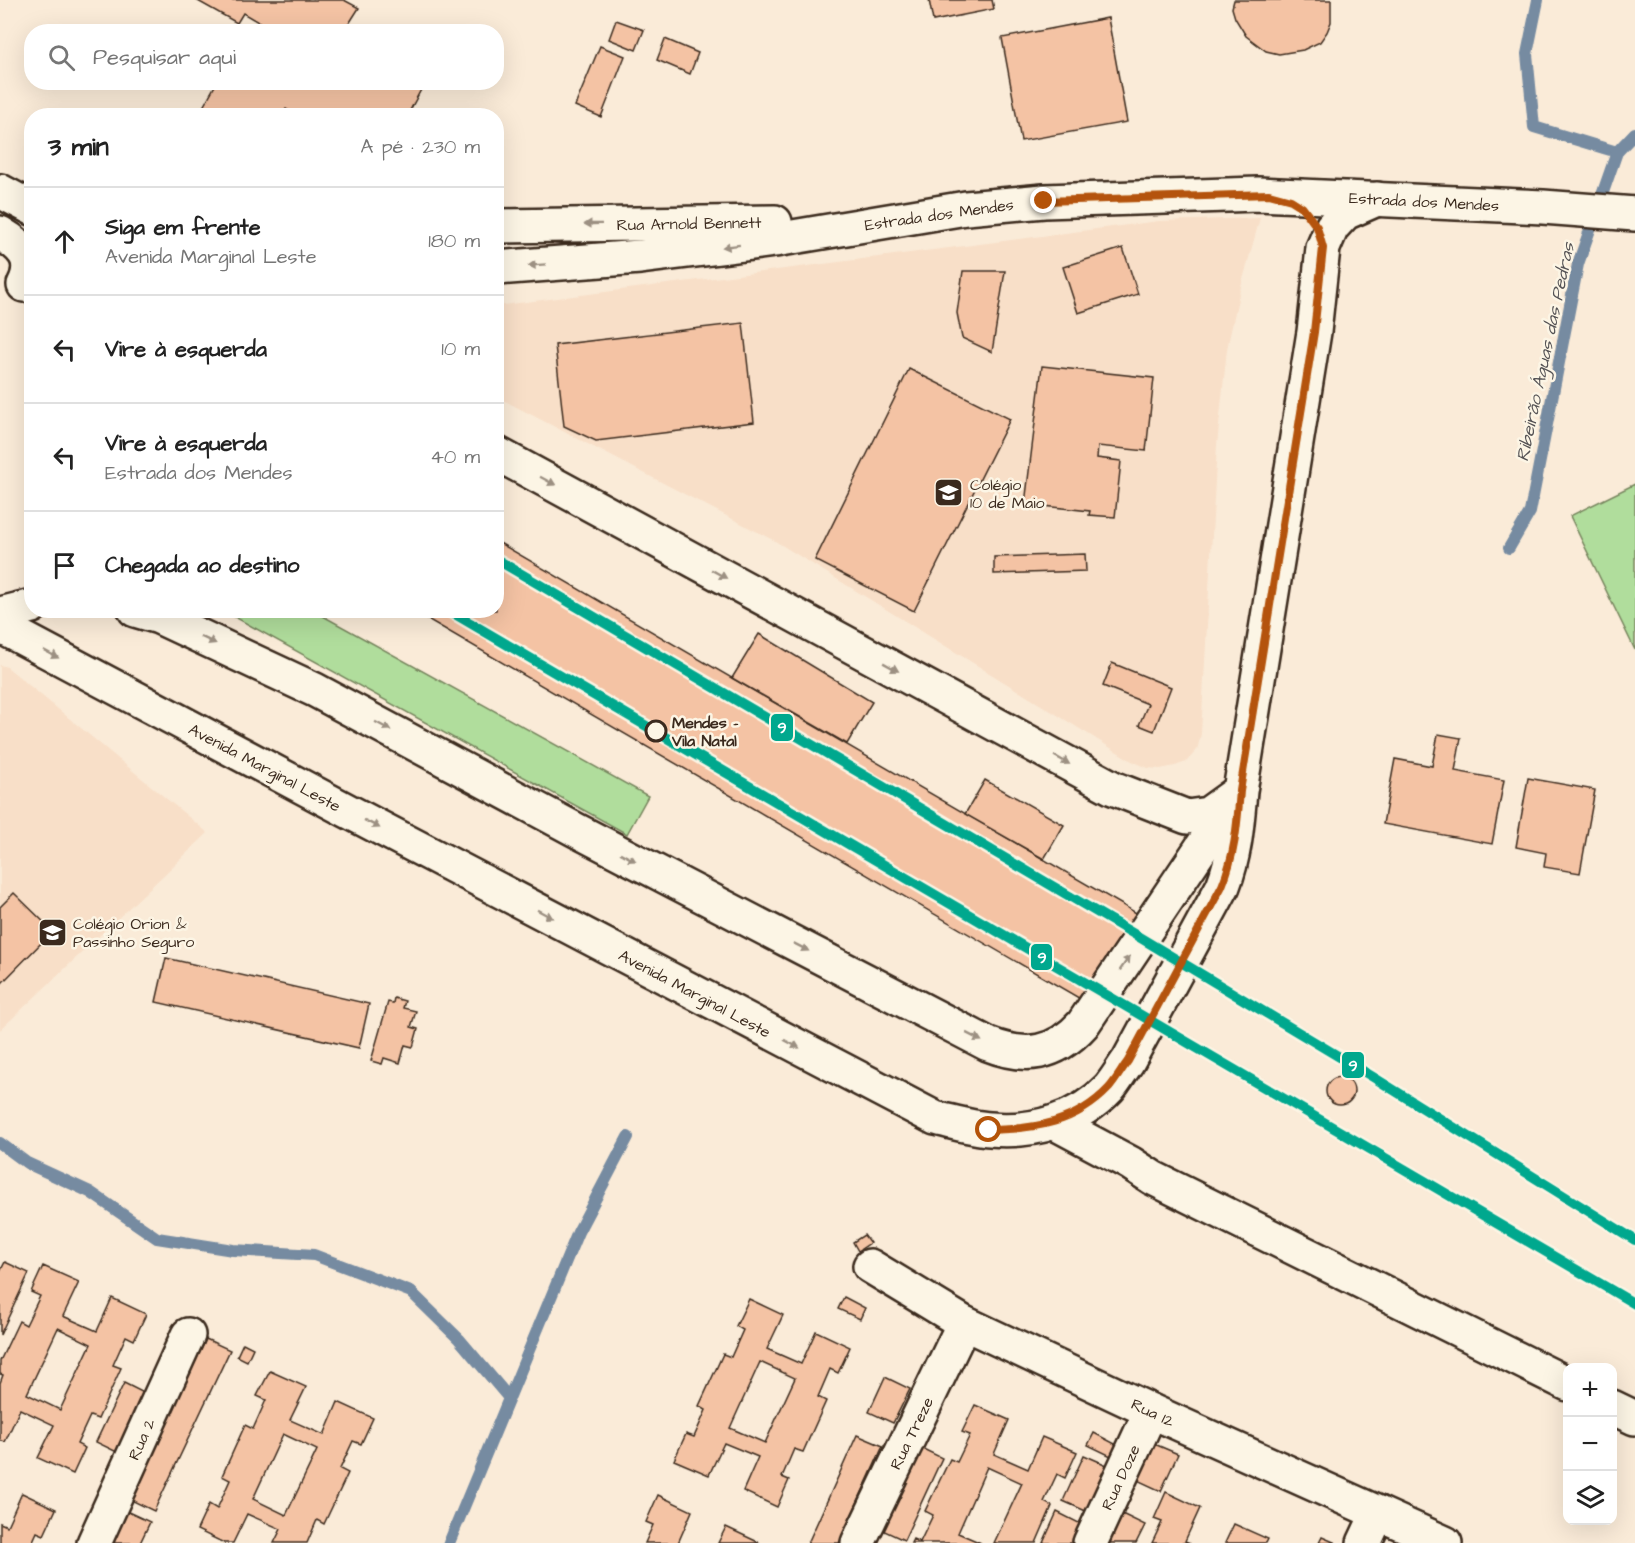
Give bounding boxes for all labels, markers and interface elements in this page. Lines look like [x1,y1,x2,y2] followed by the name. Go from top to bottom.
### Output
[24,24,504,90] search box
[45,41,78,74] icon: search
[93,42,236,73] text: Pesquisar aqui
[48,129,109,165] text: 3 min
[361,133,480,161] text: A pé · 230 m
[1030,187,1056,213] route end
[1348,187,1499,217] street label: Estrada dos Mendes
[863,194,1015,236] street label: Estrada dos Mendes
[105,212,261,243] text: Siga em frente
[616,212,762,236] street label: Rua Arnold Bennett
[583,219,602,229] one-way arrow
[48,225,81,258] icon: ahead
[428,227,480,255] text: 180 m
[1510,239,1582,464] water label: Ribeirão Águas das Pedras
[721,241,740,250] one-way arrow
[105,243,317,271] text: Avenida Marginal Leste
[528,260,547,270] one-way arrow
[48,333,81,366] icon: left
[105,334,267,365] text: Vire à esquerda
[441,335,480,363] text: 10 m
[105,428,267,459] text: Vire à esquerda
[48,441,81,474] icon: left
[430,443,480,471] text: 40 m
[105,459,293,487] text: Estrada dos Mendes
[970,474,1045,514] place label: Colégio 10 de Maio
[540,476,557,486] one-way arrow
[933,477,965,509] school or university icon: Colégio 10 de Maio
[48,549,81,582] icon: arrive
[105,550,299,581] text: Chegada ao destino
[711,569,728,579] one-way arrow
[200,636,217,645] one-way arrow
[42,649,60,659] one-way arrow
[882,662,899,672] one-way arrow
[671,712,738,752] place label: Mendes - Vila Natal
[770,713,794,742] line badge: 9
[777,717,787,739] text: 9
[184,718,345,818] street label: Avenida Marginal Leste
[645,720,667,742] marker: Mendes - Vila Natal
[375,721,392,731] one-way arrow
[1054,755,1071,765] one-way arrow
[364,819,381,829] one-way arrow
[620,852,637,862] one-way arrow
[537,909,554,919] one-way arrow
[73,913,194,954] place label: Colégio Orion & Passinho Seguro
[36,916,68,948] school or university icon: Colégio Orion & Passinho Seguro
[793,942,810,952] one-way arrow
[1030,943,1053,971] line badge: 9
[614,944,775,1044] street label: Avenida Marginal Leste
[1037,947,1047,969] text: 9
[1119,955,1130,971] one-way arrow
[966,1032,983,1042] one-way arrow
[784,1039,801,1049] one-way arrow
[1341,1051,1365,1079] line badge: 9
[1348,1055,1358,1077] text: 9
[975,1116,1001,1142] route start
[1563,1363,1617,1525] map controls
[1563,1363,1617,1417] button: +
[885,1393,939,1473] street label: Rua Treze
[1127,1393,1178,1432] street label: Rua 12
[123,1415,161,1464] street label: Rua 2
[1563,1417,1617,1471] button: −
[1096,1441,1146,1514] street label: Rua Doze
[1563,1471,1617,1525] button: layers

